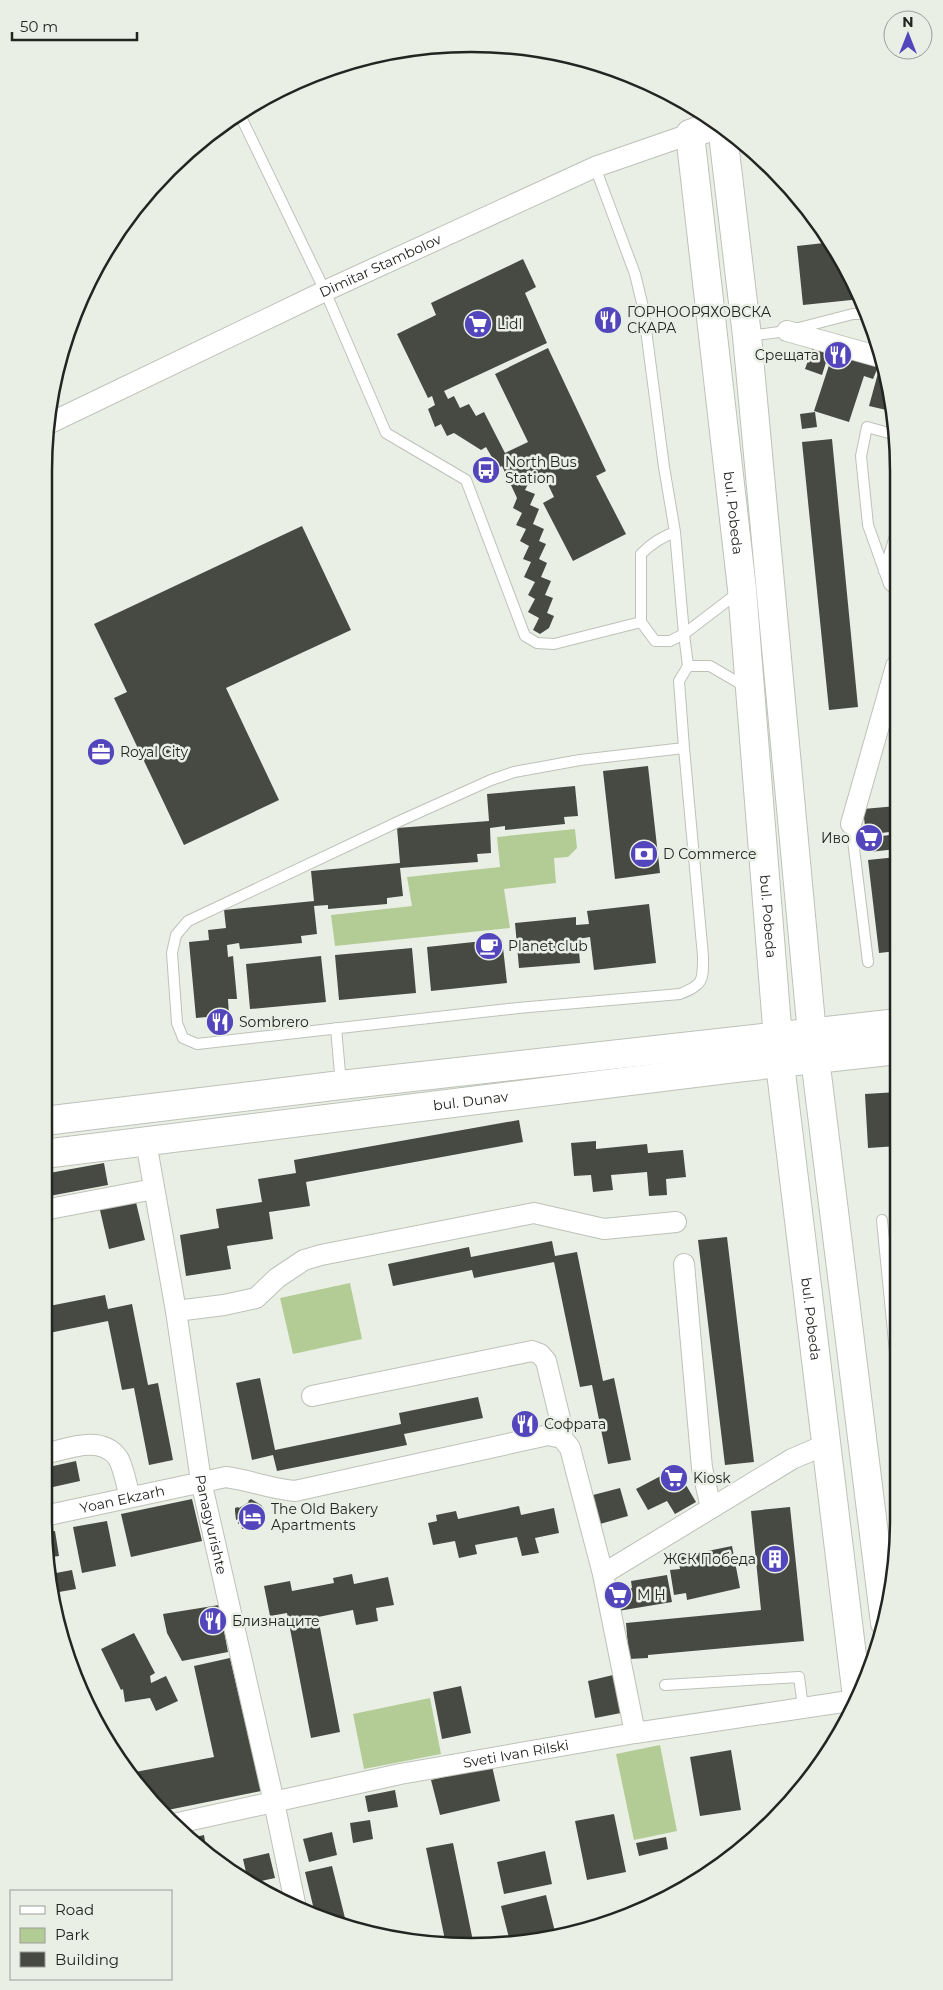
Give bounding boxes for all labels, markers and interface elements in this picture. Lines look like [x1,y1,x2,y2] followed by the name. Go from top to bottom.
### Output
[12,10,138,42] scale bar
[883,10,933,60] north arrow
[902,13,914,31] text: N
[20,17,58,36] text: 50 m
[316,230,444,301] street label: Dimitar Stambolov
[627,303,772,337] place label: ГОРНООРЯХОВСКА СКАРА
[593,305,623,335] restaurant icon: ГОРНООРЯХОВСКА СКАРА
[463,309,493,339] supermarket icon: Lidl
[497,315,522,333] place label: Lidl
[823,340,853,370] restaurant icon: Срещата
[755,346,819,364] place label: Срещата
[505,453,577,487] place label: North Bus Station
[471,455,501,485] bus stop icon: North Bus Station
[720,470,747,555] street label: bul. Pobeda
[86,737,116,767] office icon: Royal City
[120,743,188,761] place label: Royal City
[854,823,884,853] supermarket icon: Иво
[821,829,850,847] place label: Иво
[629,839,659,869] bank icon: D Commerce
[663,845,756,863] place label: D Commerce
[756,874,780,959] street label: bul. Pobeda
[474,931,504,961] cafe icon: Planet club
[508,937,588,955] place label: Planet club
[205,1007,235,1037] restaurant icon: Sombrero
[239,1013,309,1031] place label: Sombrero
[432,1087,510,1114] street label: bul. Dunav
[797,1276,825,1362] street label: bul. Pobeda
[510,1409,540,1439] restaurant icon: Софрата
[544,1415,606,1433] place label: Софрата
[659,1463,689,1493] supermarket icon: Kiosk
[693,1469,731,1487] place label: Kiosk
[191,1473,231,1576] street label: Panagyurishte
[78,1481,166,1517] street label: Yoan Ekzarh
[271,1500,378,1534] place label: The Old Bakery Apartments
[237,1502,267,1532] hotel icon: The Old Bakery Apartments
[760,1544,790,1574] building icon: ЖСК Победа
[663,1550,756,1568] place label: ЖСК Победа
[603,1580,633,1610] supermarket icon: М Н
[637,1586,666,1604] place label: М Н
[198,1606,228,1636] restaurant icon: Близнаците
[232,1612,320,1630] place label: Близнаците
[462,1736,570,1772] street label: Sveti Ivan Rilski
[10,1890,172,1980] legend
[55,1900,94,1919] text: Road
[55,1925,89,1944] text: Park
[55,1950,119,1969] text: Building

